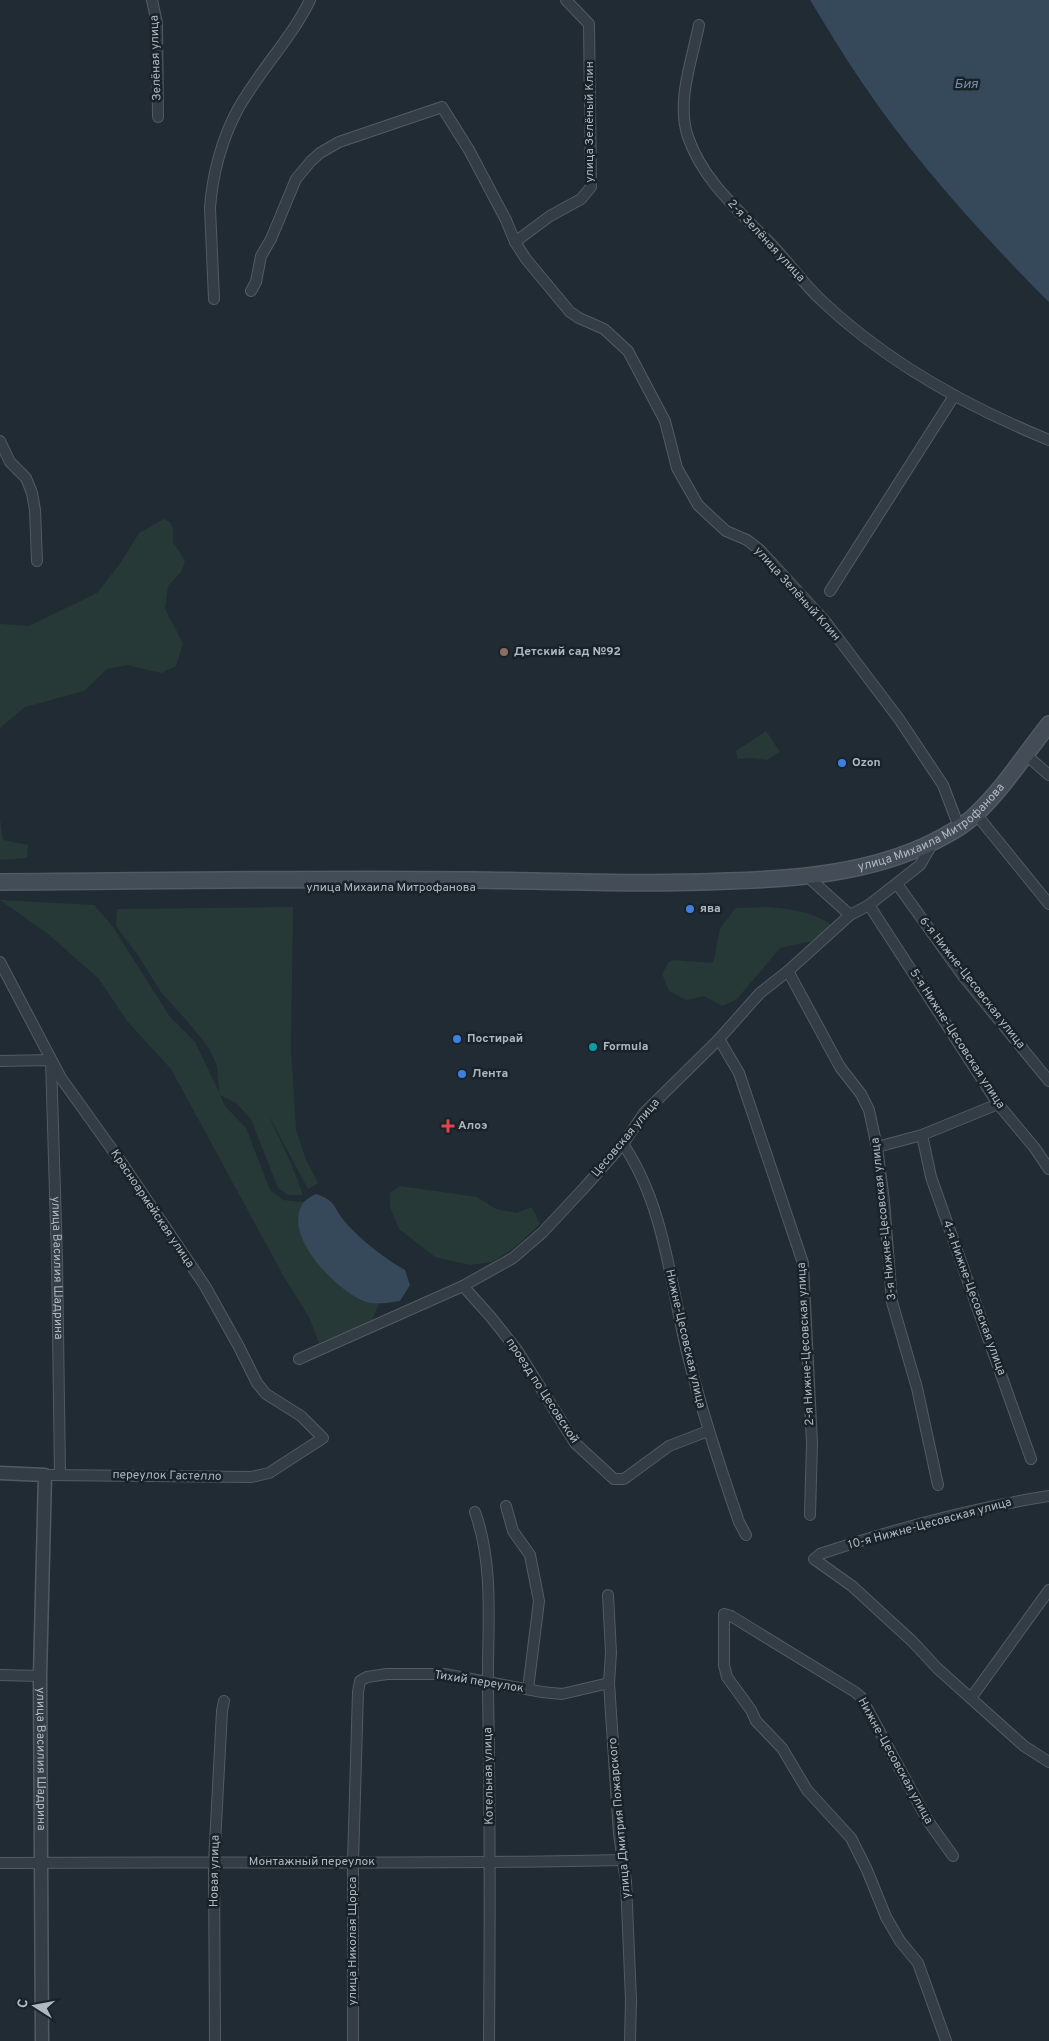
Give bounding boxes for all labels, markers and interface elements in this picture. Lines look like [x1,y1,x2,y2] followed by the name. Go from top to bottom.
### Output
[147,15,165,101] street label: Зелёная улица
[582,61,598,183] street label: улица Зелёный Клин
[954,76,979,93] water label: Бия
[724,196,808,286] street label: 2-я Зелёная улица
[750,543,844,645] street label: улица Зелёный Клин
[514,644,621,660] place label: Детский сад №92
[498,646,510,658] marker: Детский сад №92
[852,755,881,771] place label: Ozon
[836,757,848,769] marker: Ozon
[856,780,1009,875] street label: улица Михаила Митрофанова
[306,880,476,896] street label: улица Михаила Митрофанова
[700,901,721,917] place label: ява
[684,903,696,915] marker: ява
[915,914,1029,1052] street label: 6-я Нижне-Цесовская улица
[906,966,1008,1112] street label: 5-я Нижне-Цесовская улица
[467,1031,523,1047] place label: Постирай
[451,1033,463,1045] marker: Постирай
[603,1039,648,1055] place label: Formula
[587,1041,599,1053] marker: Formula
[472,1066,508,1082] place label: Лента
[456,1068,468,1080] marker: Лента
[588,1095,664,1181] street label: Цесовская улица
[458,1118,488,1134] place label: Алоэ
[442,1120,454,1132] marker: Алоэ
[867,1137,901,1301] street label: 3-я Нижне-Цесовская улица
[106,1147,198,1271] street label: Красноармейская улица
[47,1196,66,1340] street label: улица Василия Шадрина
[938,1218,1010,1378] street label: 4-я Нижне-Цесовская улица
[794,1262,818,1426] street label: 2-я Нижне-Цесовская улица
[661,1268,709,1410] street label: Нижне-Цесовская улица
[502,1335,582,1447] street label: проезд по Цесовской
[112,1467,222,1485] street label: переулок Гастелло
[847,1494,1013,1554] street label: 10-я Нижне-Цесовская улица
[433,1667,525,1697] street label: Тихий переулок
[32,1687,49,1831] street label: улица Василия Шадрина
[854,1695,936,1827] street label: Нижне-Цесовская улица
[480,1727,498,1825] street label: Котельная улица
[605,1736,635,1899] street label: улица Дмитрия Пожарского
[206,1835,224,1907] street label: Новая улица
[249,1854,375,1870] street label: Монтажный переулок
[345,1877,361,2005] street label: улица Николая Щорса
[10,1981,60,2031] north arrow
[15,1998,33,2010] text: С

